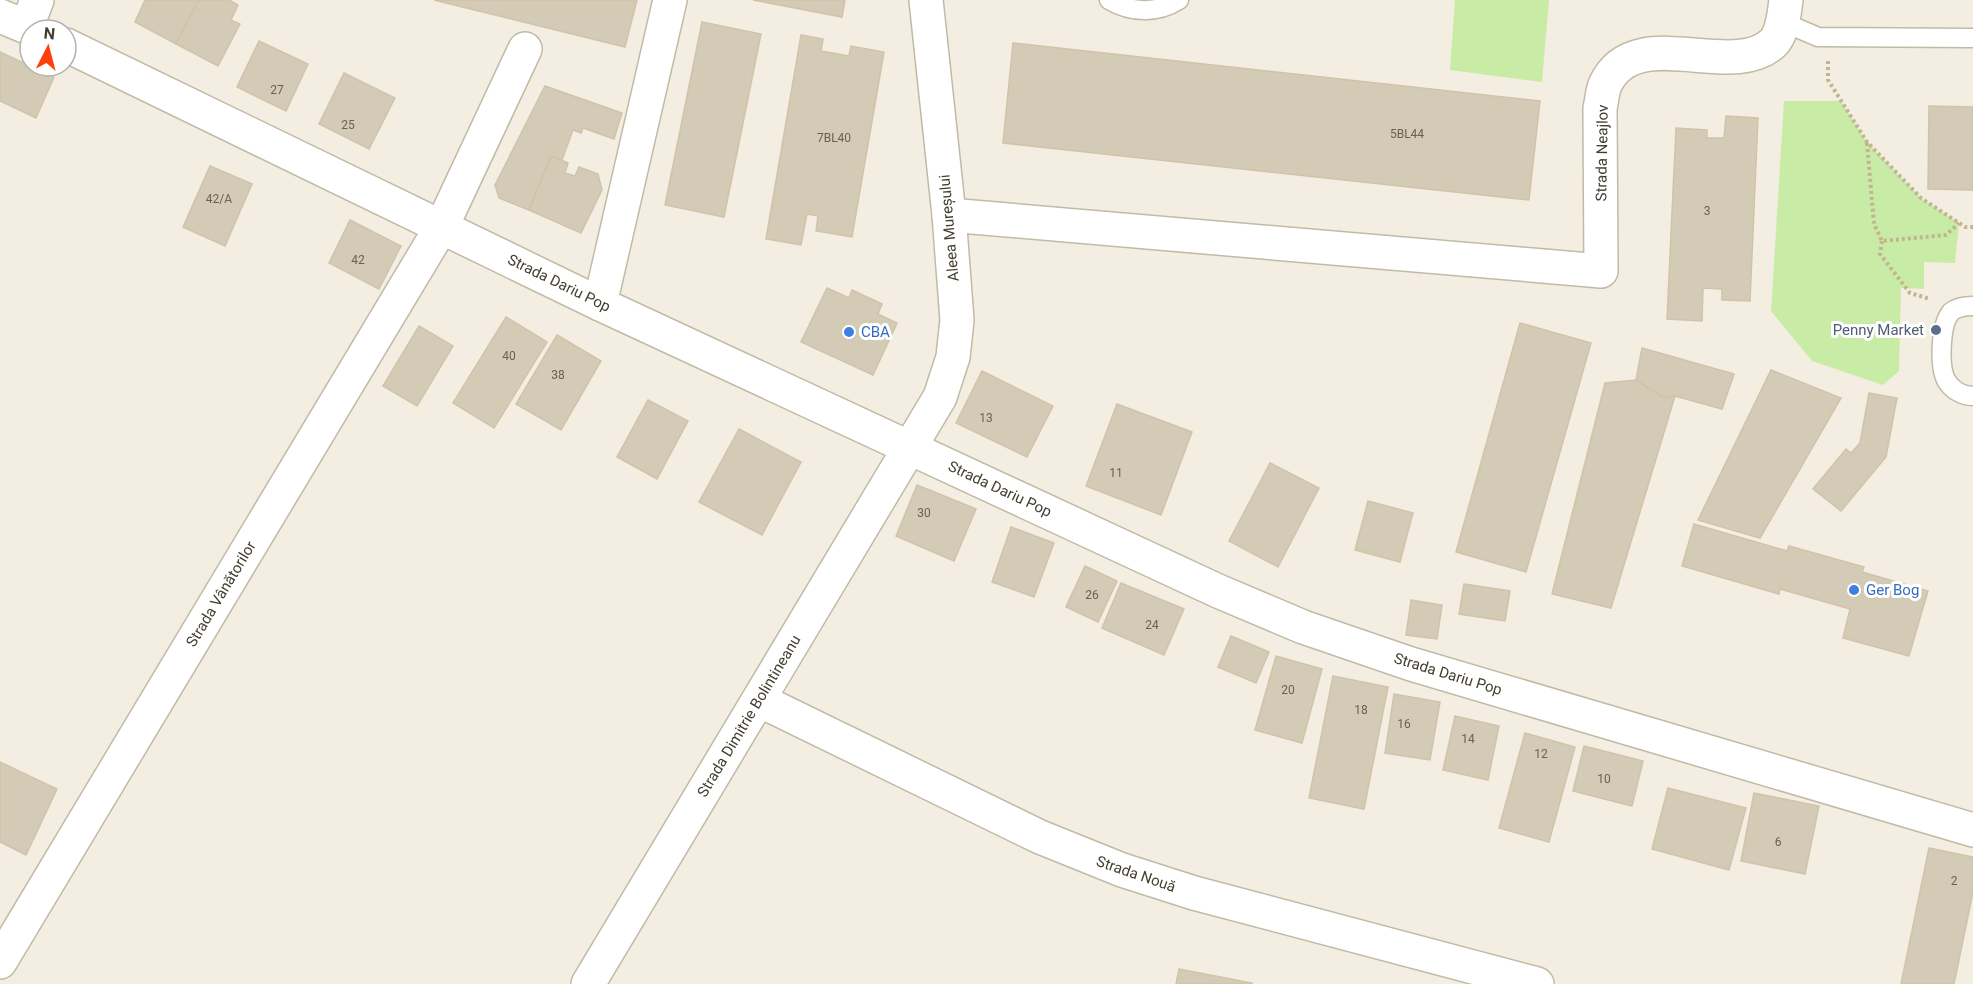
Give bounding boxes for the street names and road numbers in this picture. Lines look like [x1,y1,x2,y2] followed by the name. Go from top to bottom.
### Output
[1592,104,1612,202] street label: Strada Neajlov
[935,174,963,282] street label: Aleea Mureșului
[505,250,613,316] street label: Strada Dariu Pop
[945,457,1055,521] street label: Strada Dariu Pop
[182,538,260,650] street label: Strada Vânătorilor
[693,632,805,800] street label: Strada Dimitrie Bolintineanu
[1392,649,1504,699] street label: Strada Dariu Pop
[1094,852,1178,896] street label: Strada Nouă

